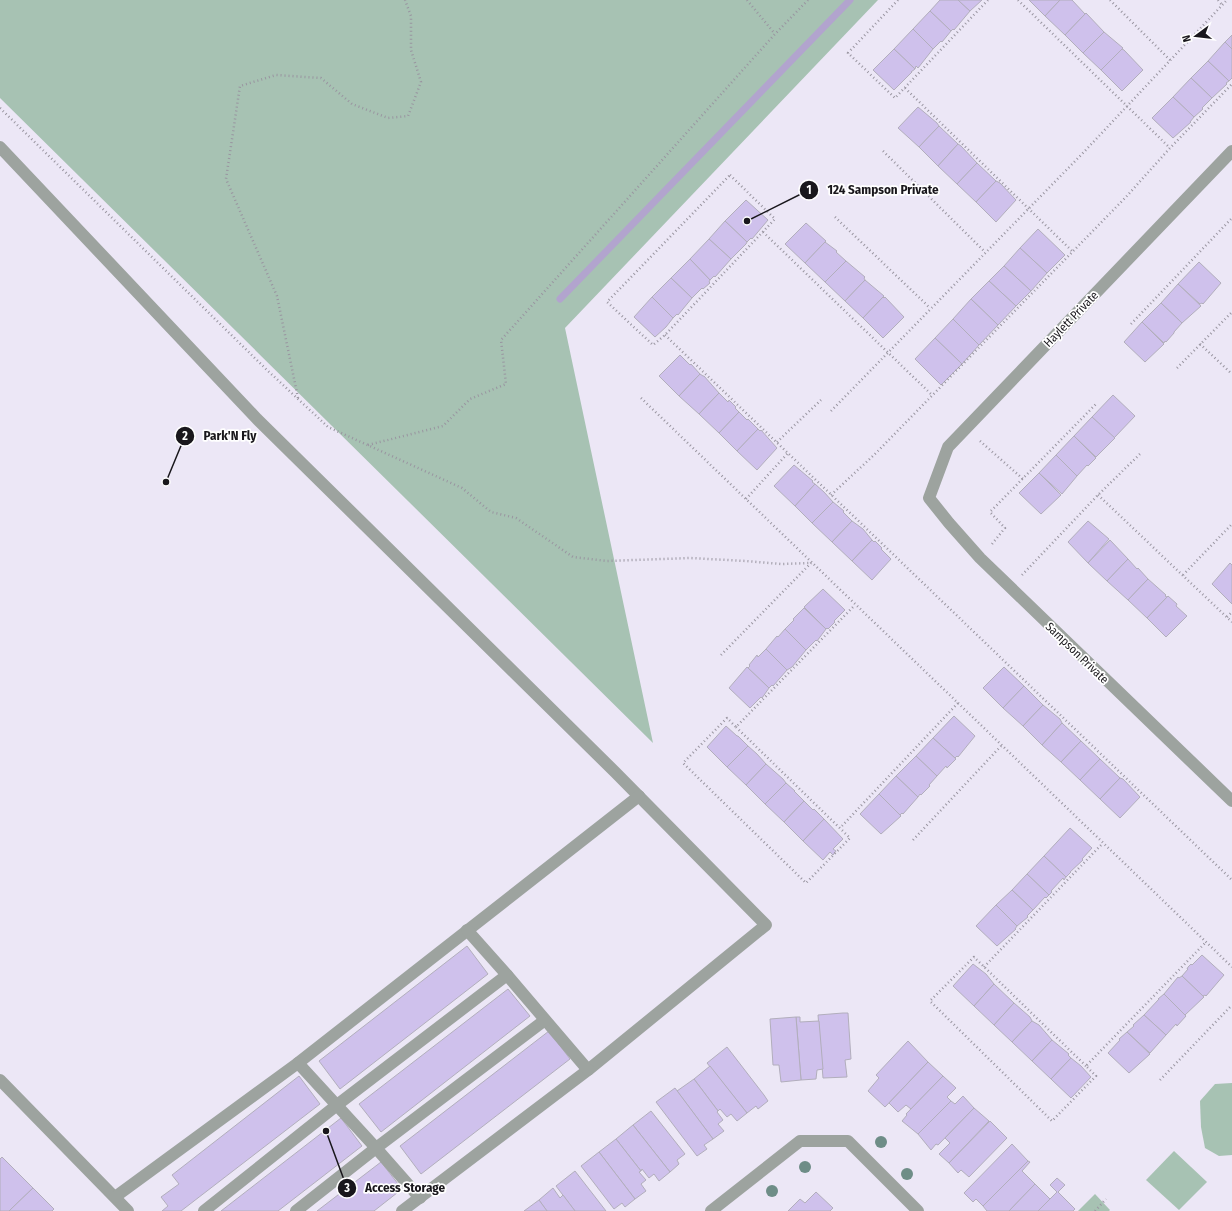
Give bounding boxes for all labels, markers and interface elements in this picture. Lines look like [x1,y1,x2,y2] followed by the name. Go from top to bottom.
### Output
[1176,16,1216,56] north arrow
[1180,34,1194,43] text: N
[799,177,946,202] callout: 124 Sampson Private
[827,182,939,197] text: 124 Sampson Private
[806,183,812,197] text: 1
[1041,288,1101,350] street label: Haylett Private
[175,423,264,448] callout: Park'N Fly
[204,428,257,443] text: Park'N Fly
[181,429,188,443] text: 2
[1043,619,1111,687] street label: Sampson Private
[337,1175,453,1200] callout: Access Storage
[364,1180,445,1195] text: Access Storage
[343,1181,350,1195] text: 3

